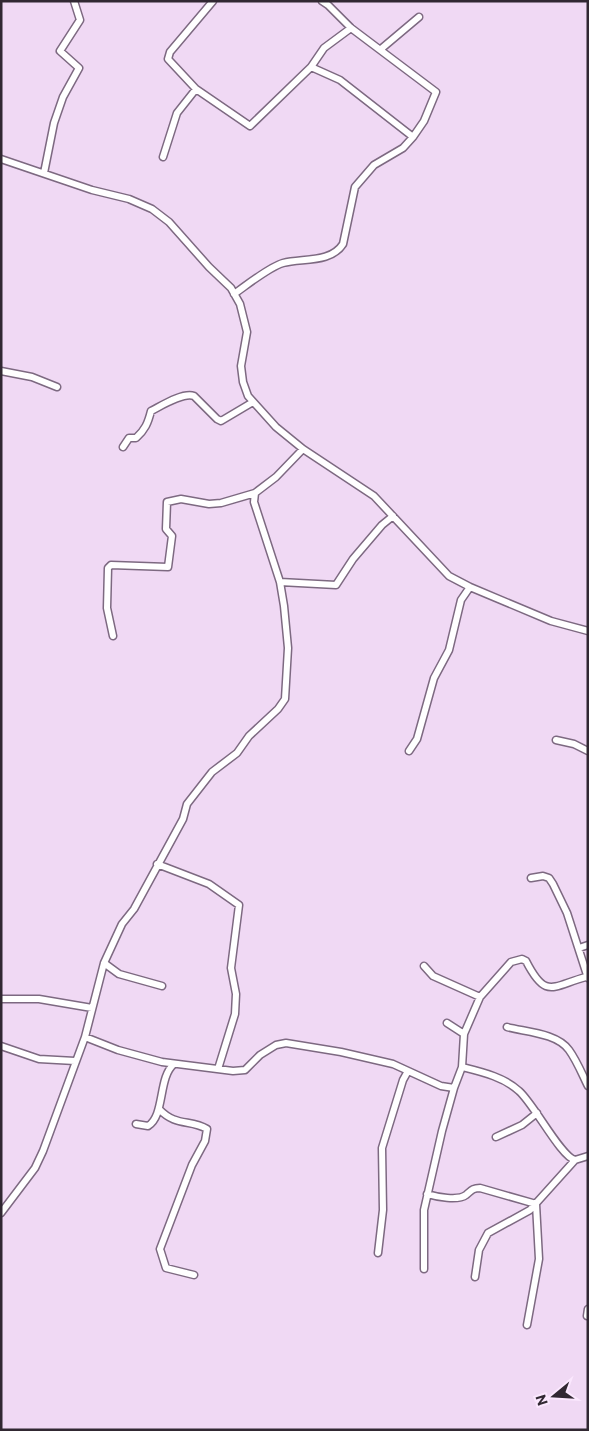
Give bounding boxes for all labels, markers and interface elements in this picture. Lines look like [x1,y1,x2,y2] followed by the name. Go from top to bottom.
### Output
[529,1371,579,1421] north arrow
[531,1393,551,1408] text: N

